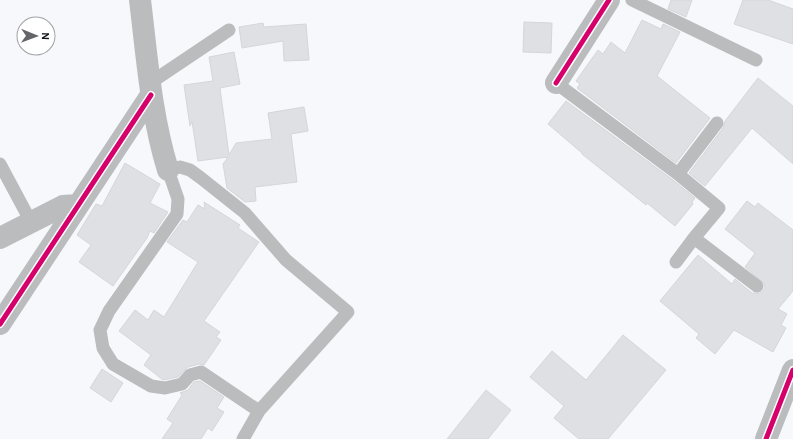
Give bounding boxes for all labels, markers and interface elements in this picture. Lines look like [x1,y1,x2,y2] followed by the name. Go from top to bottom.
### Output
[16,16,56,56] north arrow
[40,32,51,40] text: N

